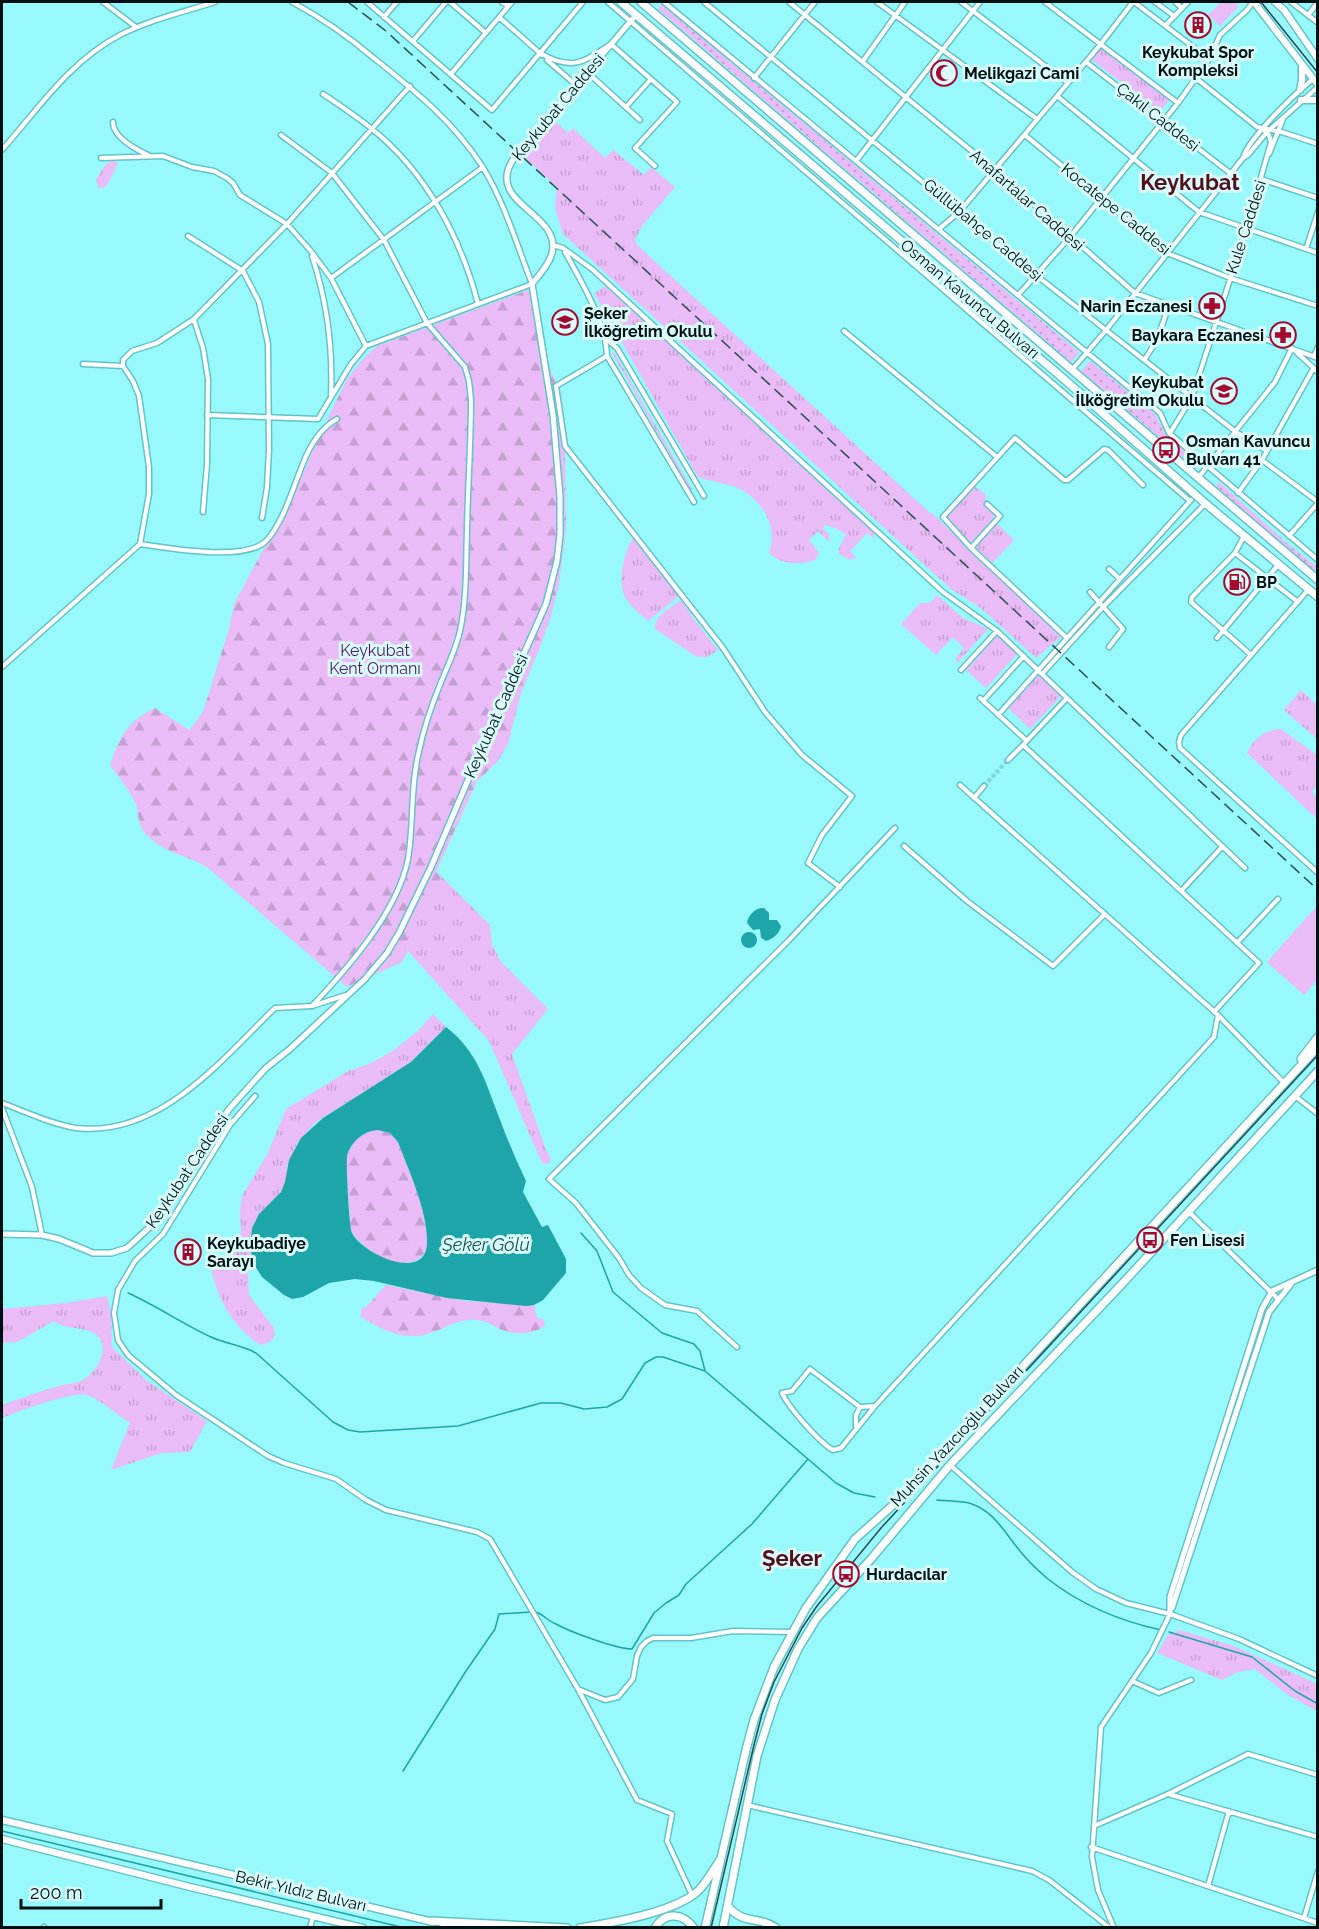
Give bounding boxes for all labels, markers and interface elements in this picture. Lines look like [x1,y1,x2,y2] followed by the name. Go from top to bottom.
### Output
[1183,10,1213,40] building icon: Keykubat Spor Kompleksi
[1142,43,1254,80] place label: Keykubat Spor Kompleksi
[508,50,608,164] street label: Keykubat Caddesi
[929,58,959,88] mosque icon: Melikgazi Cami
[964,64,1079,83] place label: Melikgazi Cami
[1113,79,1203,155] street label: Çakıl Caddesi
[966,145,1088,255] street label: Anafartalar Caddesi
[1058,159,1174,259] street label: Kocatepe Caddesi
[1140,169,1240,195] district label: Keykubat
[920,175,1046,285] street label: Güllübahçe Caddesi
[1222,178,1270,276] street label: Kule Caddesi
[897,235,1043,363] street label: Osman Kavuncu Bulvarı
[1197,291,1227,321] pharmacy icon: Narin Eczanesi
[1080,297,1192,316] place label: Narin Eczanesi
[584,304,713,341] place label: Şeker İlköğretim Okulu
[550,307,580,337] school or university icon: Şeker İlköğretim Okulu
[1268,320,1298,350] pharmacy icon: Baykara Eczanesi
[1131,326,1264,345] place label: Baykara Eczanesi
[1076,373,1204,410] place label: Keykubat İlköğretim Okulu
[1209,376,1239,406] school or university icon: Keykubat İlköğretim Okulu
[1186,432,1310,469] place label: Osman Kavuncu Bulvarı 41
[1151,435,1181,465] bus stop icon: Osman Kavuncu Bulvarı 41
[1222,567,1252,597] fuel station icon: BP
[1256,573,1277,592] place label: BP
[329,641,421,678] park label: Keykubat Kent Ormanı
[460,651,532,781] street label: Keykubat Caddesi
[142,1110,232,1232] street label: Keykubat Caddesi
[1135,1225,1165,1255] bus stop icon: Fen Lisesi
[1170,1231,1245,1250] place label: Fen Lisesi
[207,1234,306,1271] place label: Keykubadiye Sarayı
[441,1234,530,1255] water label: Şeker Gölü
[173,1237,203,1267] building icon: Keykubadiye Sarayı
[887,1362,1027,1510] street label: Muhsin Yazıcıoğlu Bulvarı
[762,1545,823,1571] district label: Şeker
[831,1559,861,1589] bus stop icon: Hurdacılar
[866,1565,947,1584] place label: Hurdacılar
[234,1867,368,1915] street label: Bekir Yıldız Bulvarı
[21,1872,160,1910] scale bar
[30,1882,83,1903] text: 200 m

